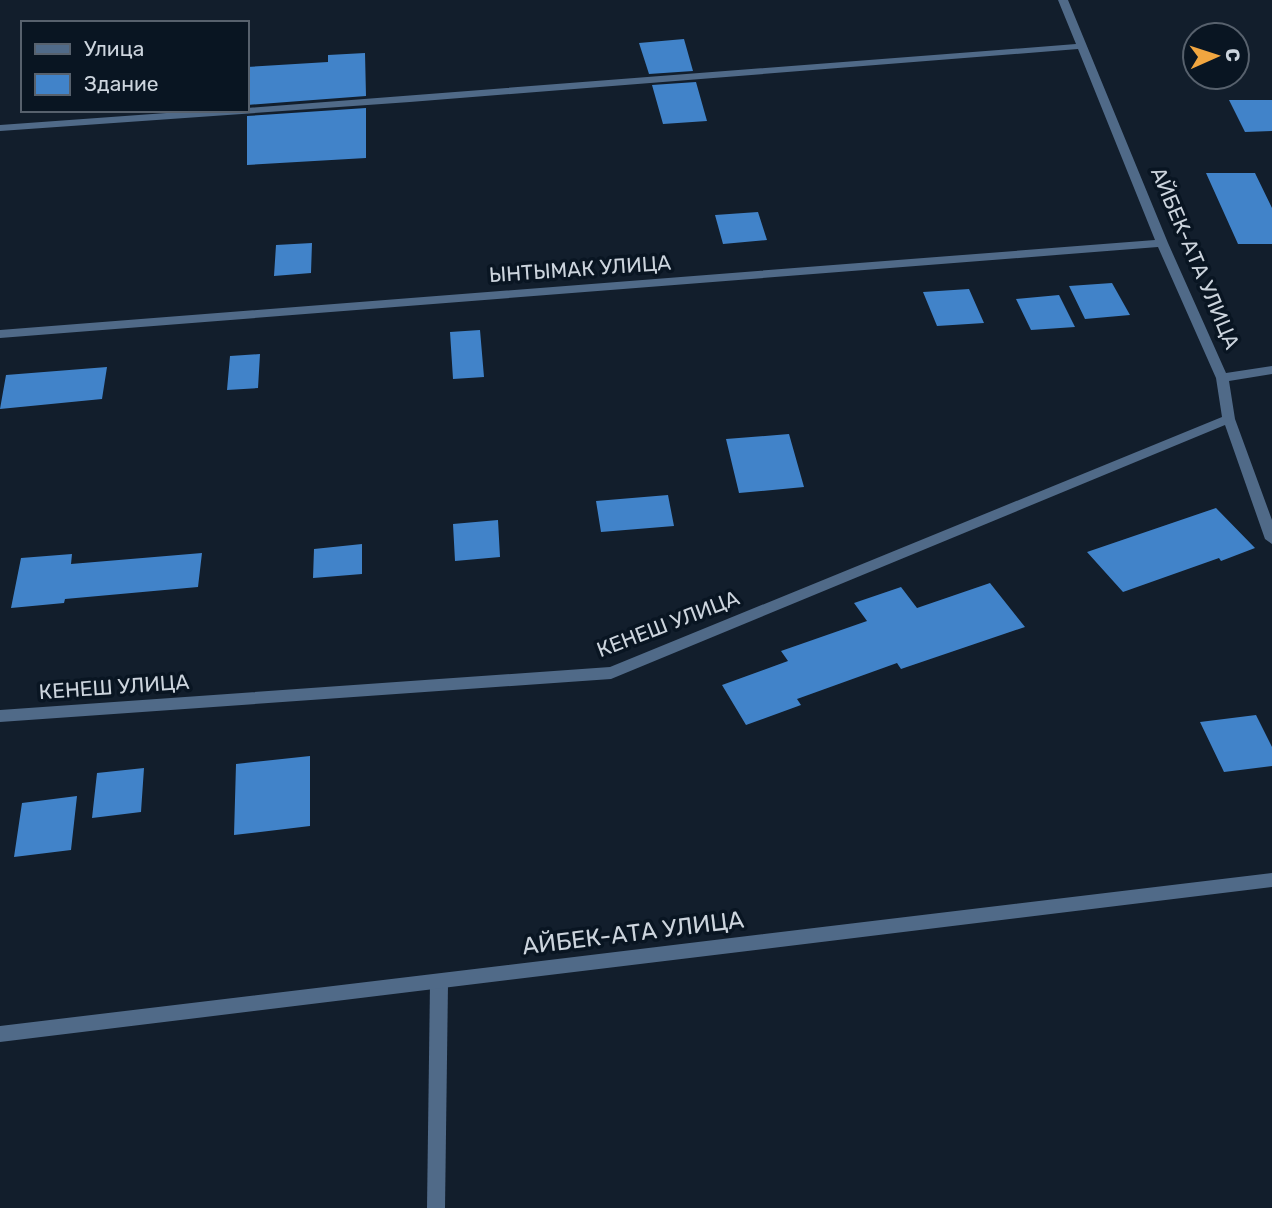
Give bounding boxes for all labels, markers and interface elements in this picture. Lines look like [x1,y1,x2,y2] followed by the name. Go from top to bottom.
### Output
[21,21,248,112] legend
[1181,21,1251,91] north arrow
[84,36,144,61] text: Улица
[1221,48,1244,62] text: С
[84,71,159,96] text: Здание
[1146,163,1245,353] street label: АЙБЕК-АТА УЛИЦА
[488,250,672,287] street label: ЫНТЫМАК УЛИЦА
[593,585,743,662] street label: КЕНЕШ УЛИЦА
[38,669,190,704] street label: КЕНЕШ УЛИЦА
[521,906,745,960] street label: АЙБЕК-АТА УЛИЦА

